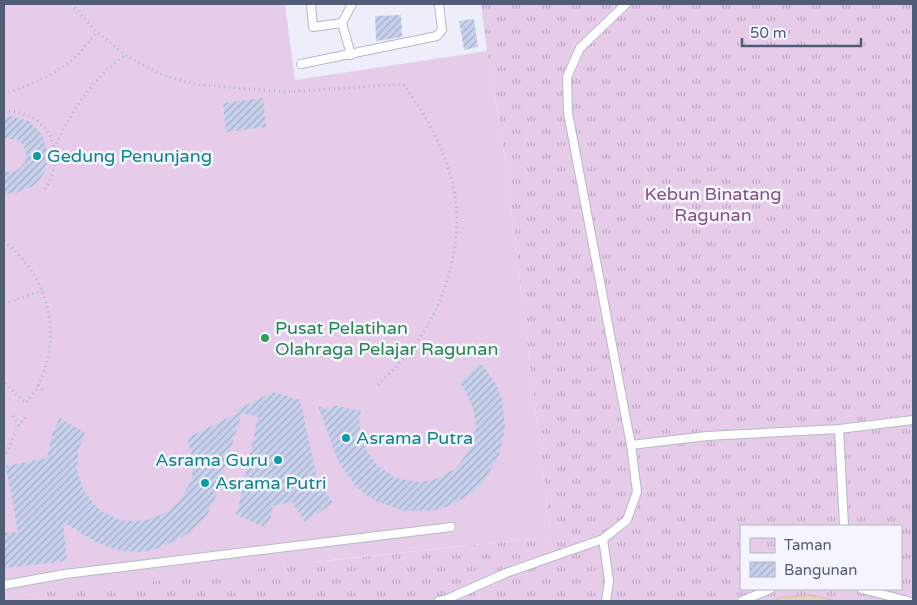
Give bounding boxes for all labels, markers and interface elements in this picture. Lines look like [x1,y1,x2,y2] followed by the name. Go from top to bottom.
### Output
[742,15,861,47] scale bar
[750,24,787,42] text: 50 m
[47,145,212,167] place label: Gedung Penunjang
[31,150,43,162] marker: Gedung Penunjang
[644,183,782,226] park label: Kebun Binatang Ragunan
[275,317,498,360] place label: Pusat Pelatihan Olahraga Pelajar Ragunan
[259,332,271,344] marker: Pusat Pelatihan Olahraga Pelajar Ragunan
[356,427,473,449] place label: Asrama Putra
[340,432,352,444] marker: Asrama Putra
[155,449,268,471] place label: Asrama Guru
[272,454,284,466] marker: Asrama Guru
[215,472,327,494] place label: Asrama Putri
[199,477,211,489] marker: Asrama Putri
[740,525,902,590] legend
[784,536,832,554] text: Taman
[784,561,857,579] text: Bangunan

